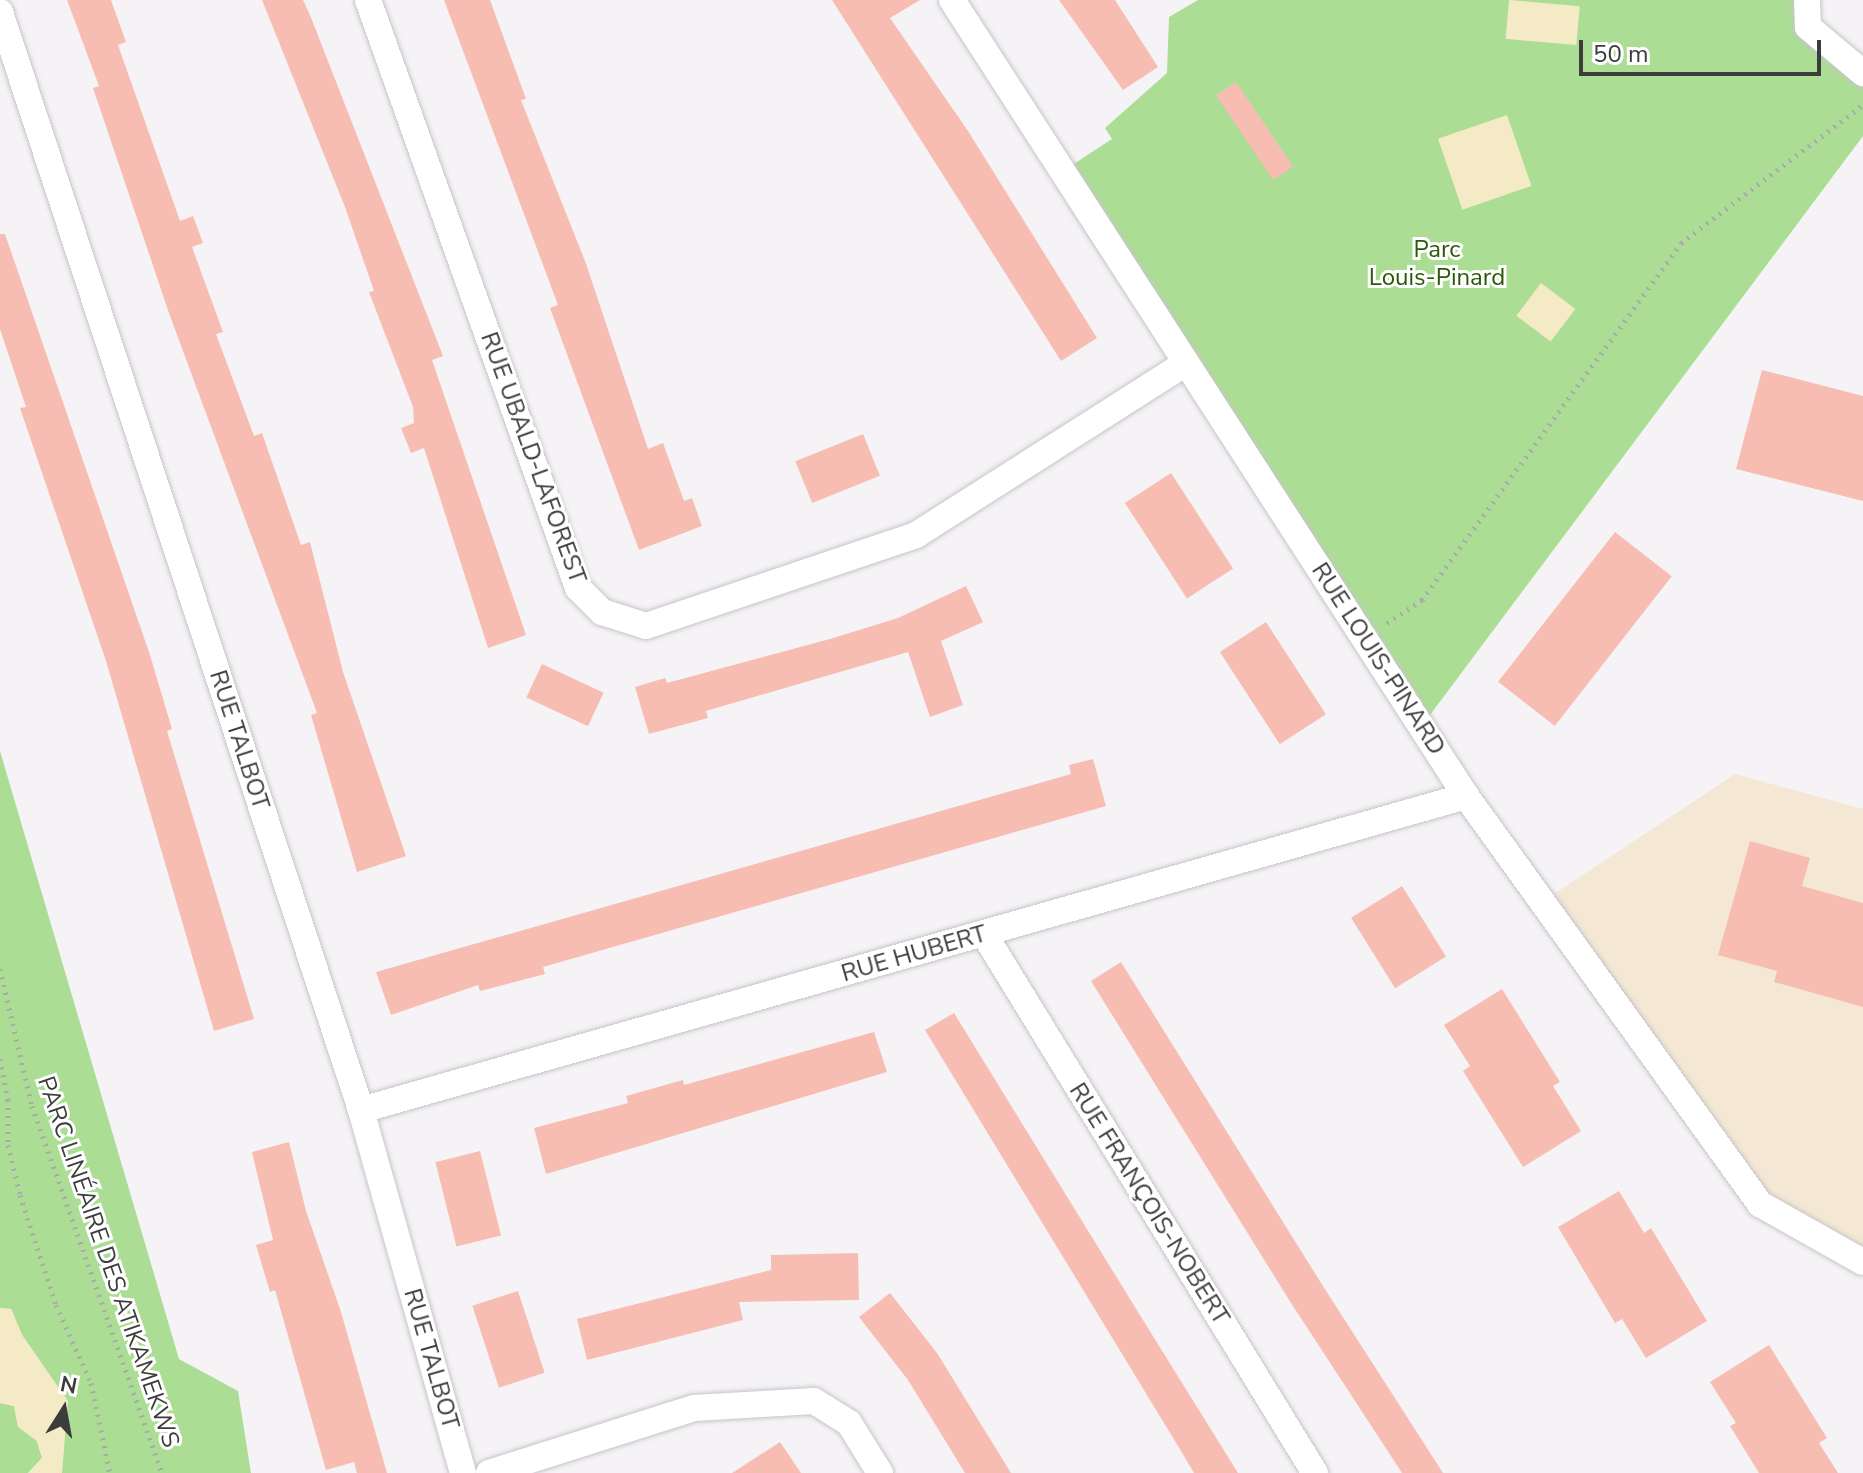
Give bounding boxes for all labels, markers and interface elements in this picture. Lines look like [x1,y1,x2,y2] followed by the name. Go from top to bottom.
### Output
[1583,24,1825,74] scale bar
[1593,38,1649,70] text: 50 m
[1369,236,1505,292] park label: Parc Louis-Pinard
[474,328,592,588] street label: RUE UBALD-LAFOREST
[1305,558,1451,760] street label: RUE LOUIS-PINARD
[203,667,275,813] street label: RUE TALBOT
[838,920,990,988] street label: RUE HUBERT
[31,1073,185,1451] street label: PARC LINÉAIRE DES ATIKAMEKWS
[1063,1078,1235,1330] street label: RUE FRANÇOIS-NOBERT
[397,1285,465,1433] street label: RUE TALBOT
[24,1369,104,1449] north arrow

